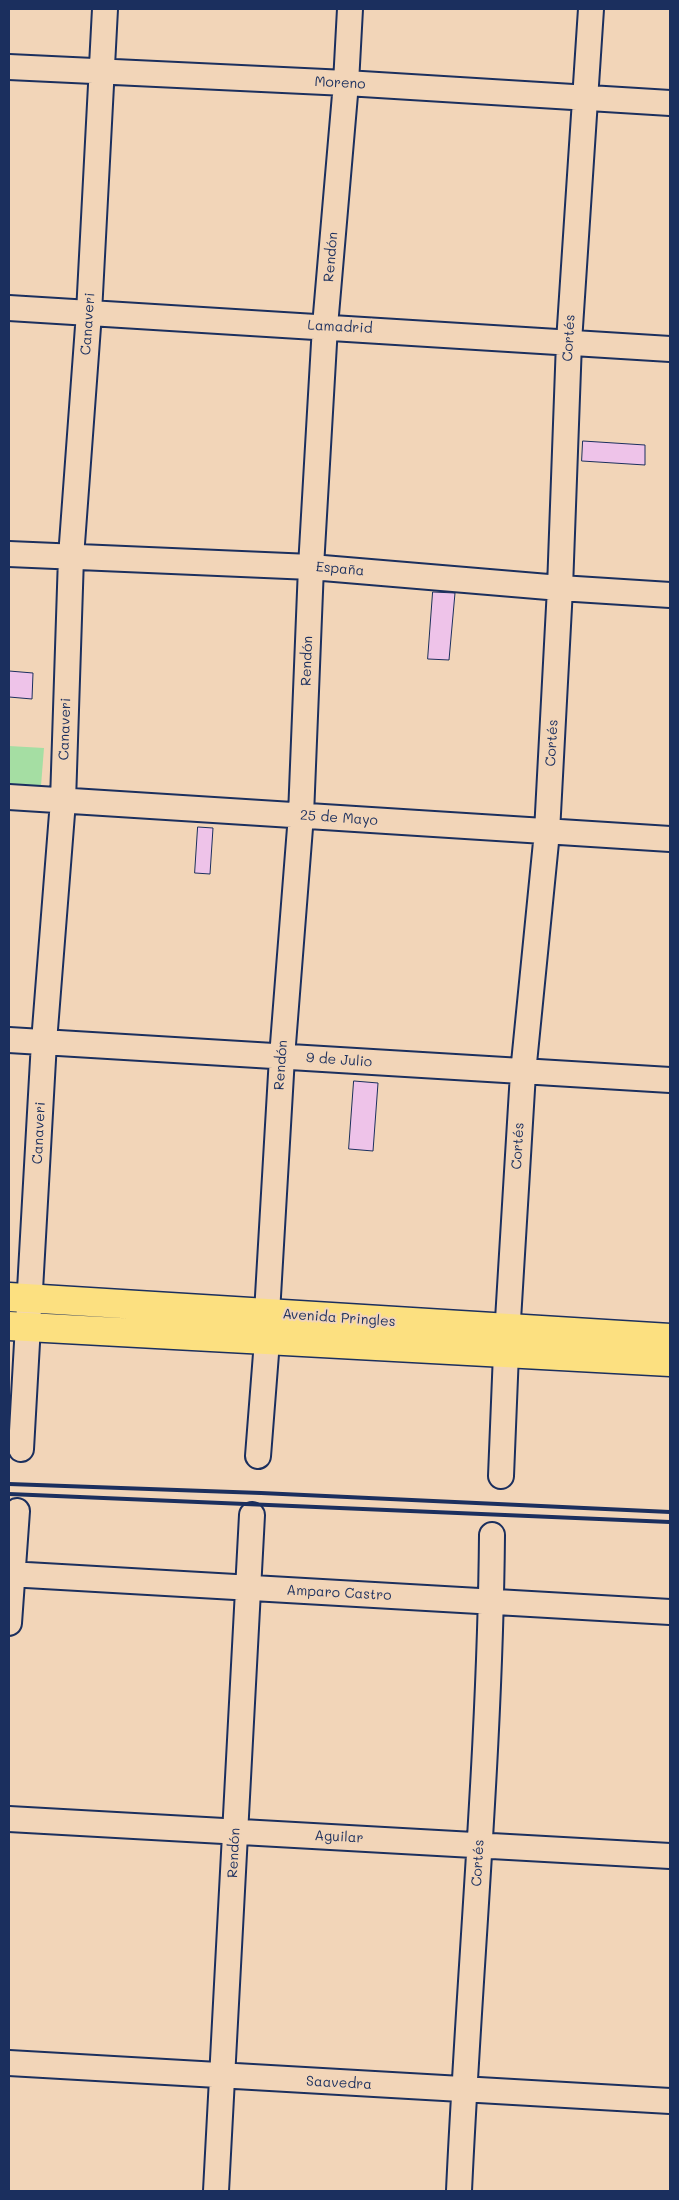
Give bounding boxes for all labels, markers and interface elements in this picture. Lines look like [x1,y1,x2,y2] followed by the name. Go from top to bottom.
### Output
[314,73,366,93] street label: Moreno
[320,231,342,283] street label: Rendón
[77,292,99,356] street label: Canaveri
[559,314,579,362] street label: Cortés
[307,317,373,337] street label: Lamadrid
[315,559,365,579] street label: España
[298,636,316,686] street label: Rendón
[56,697,74,761] street label: Canaveri
[542,719,562,767] street label: Cortés
[300,807,378,829] street label: 25 de Mayo
[271,1039,291,1091] street label: Rendón
[305,1049,373,1071] street label: 9 de Julio
[29,1101,49,1165] street label: Canaveri
[508,1122,528,1170] street label: Cortés
[282,1306,396,1330] street label: Avenida Pringles
[286,1582,392,1604] street label: Amparo Castro
[224,1827,244,1879] street label: Rendón
[314,1827,364,1847] street label: Aguilar
[468,1839,488,1887] street label: Cortés
[306,2073,372,2093] street label: Saavedra

